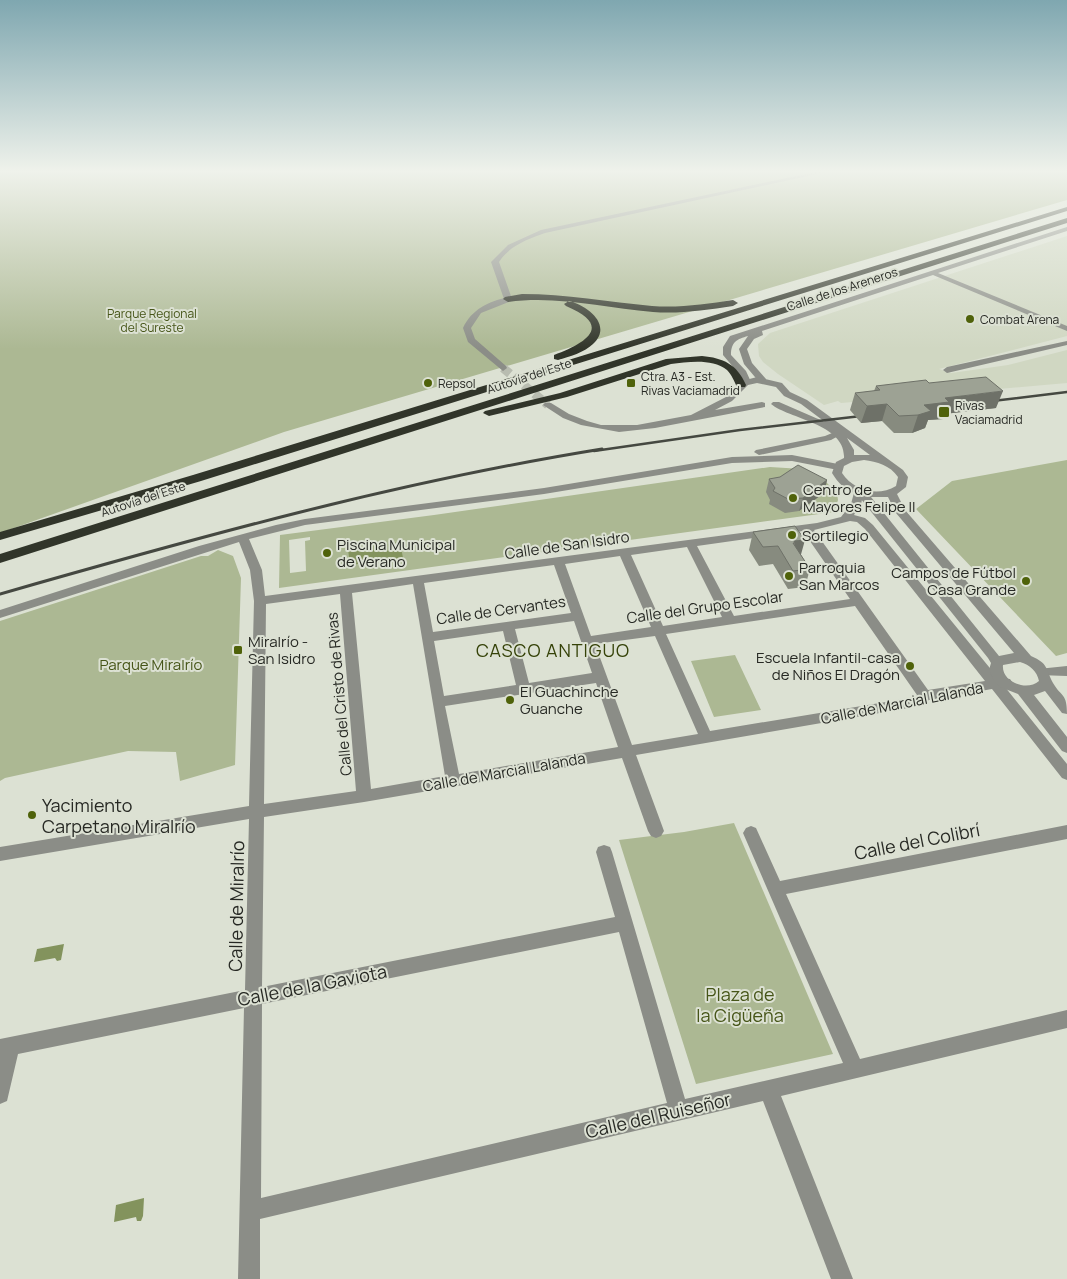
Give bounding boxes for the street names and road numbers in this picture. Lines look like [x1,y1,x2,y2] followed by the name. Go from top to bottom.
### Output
[784,263,900,315] street label: Calle de los Areneros
[484,354,574,398] street label: Autovía del Este
[98,477,188,521] street label: Autovía del Este
[503,526,631,564] street label: Calle de San Isidro
[625,586,785,628] street label: Calle del Grupo Escolar
[435,591,567,629] street label: Calle de Cervantes
[321,611,357,777] street label: Calle del Cristo de Rivas
[819,677,985,729] street label: Calle de Marcial Lalanda
[421,747,587,797] street label: Calle de Marcial Lalanda
[852,817,982,865] street label: Calle del Colibrí
[223,840,249,972] street label: Calle de Miralrío
[235,959,389,1011] street label: Calle de la Gaviota
[583,1086,734,1143] street label: Calle del Ruiseñor

